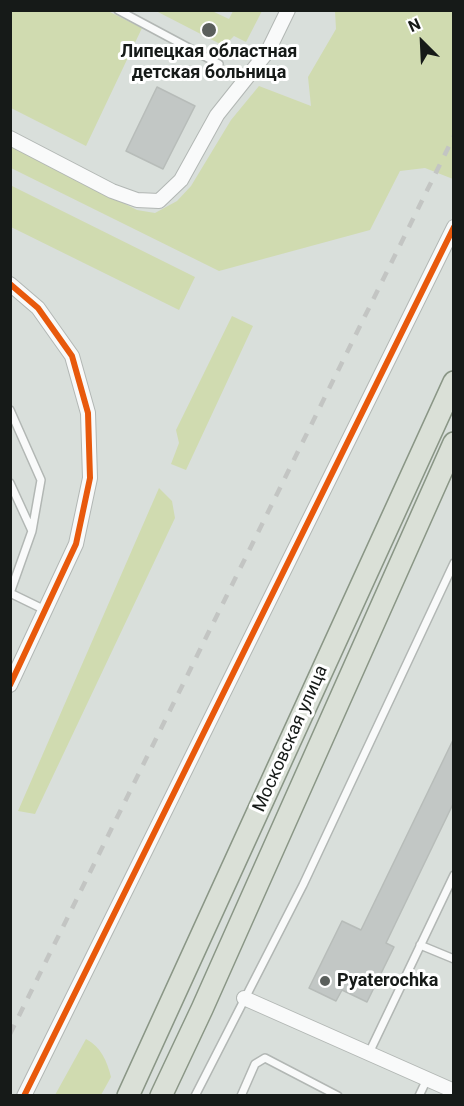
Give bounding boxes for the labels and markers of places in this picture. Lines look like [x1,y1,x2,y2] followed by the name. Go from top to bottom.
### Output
[200,21,218,39] marker: Липецкая областная детская больница
[121,41,297,84] place label: Липецкая областная детская больница
[337,970,438,992] place label: Pyaterochka
[318,974,332,988] marker: Pyaterochka

